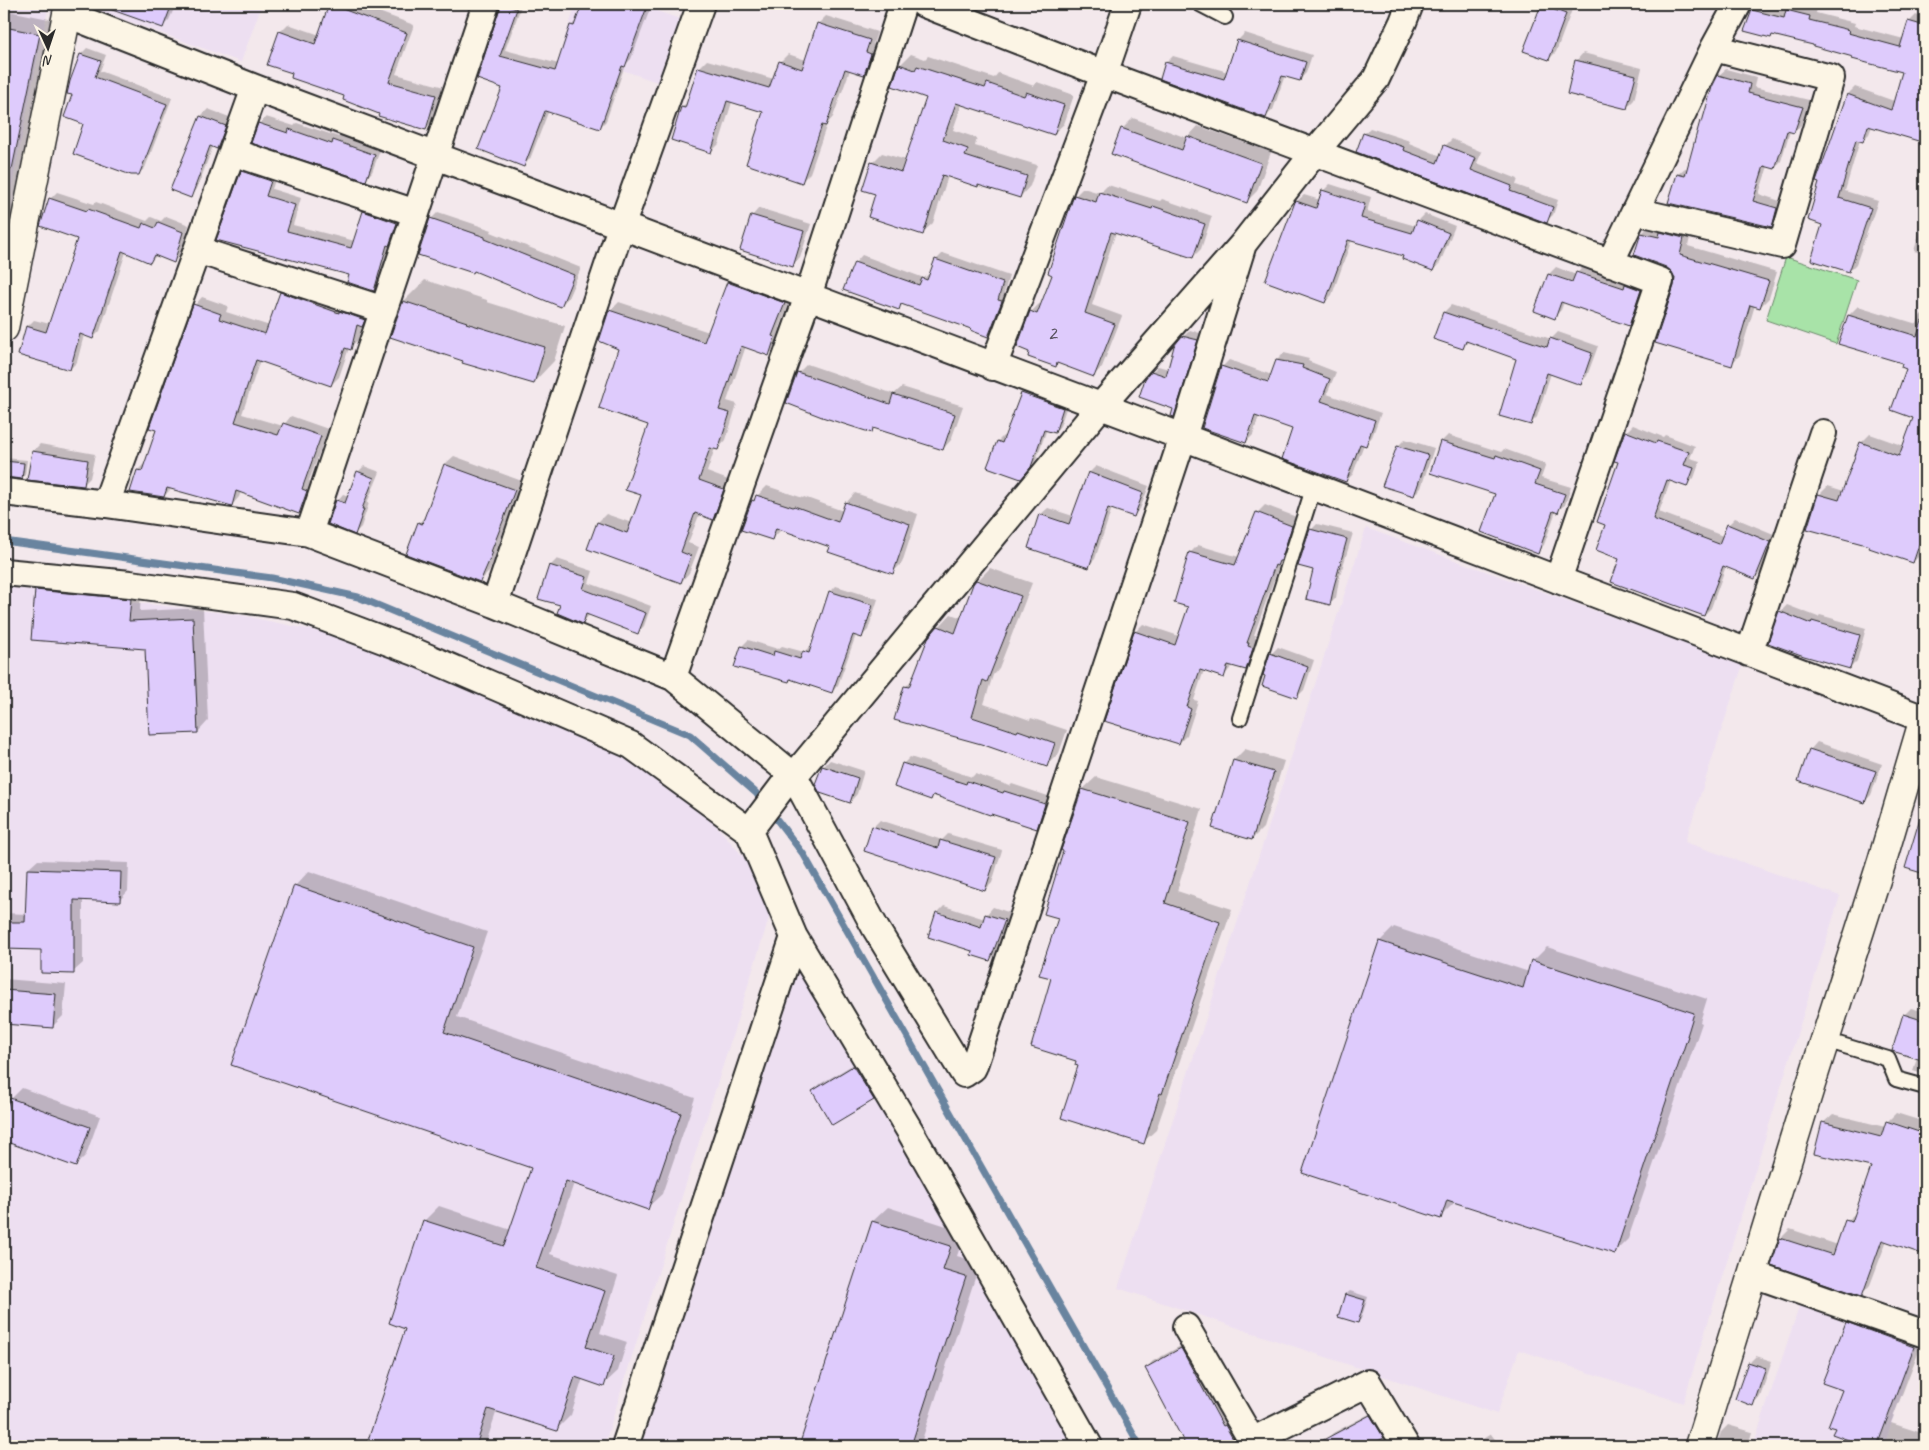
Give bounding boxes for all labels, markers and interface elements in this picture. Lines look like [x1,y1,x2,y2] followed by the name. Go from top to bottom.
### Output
[22,22,72,72] north arrow
[42,52,53,69] text: N
[1047,320,1058,346] house number: 2

